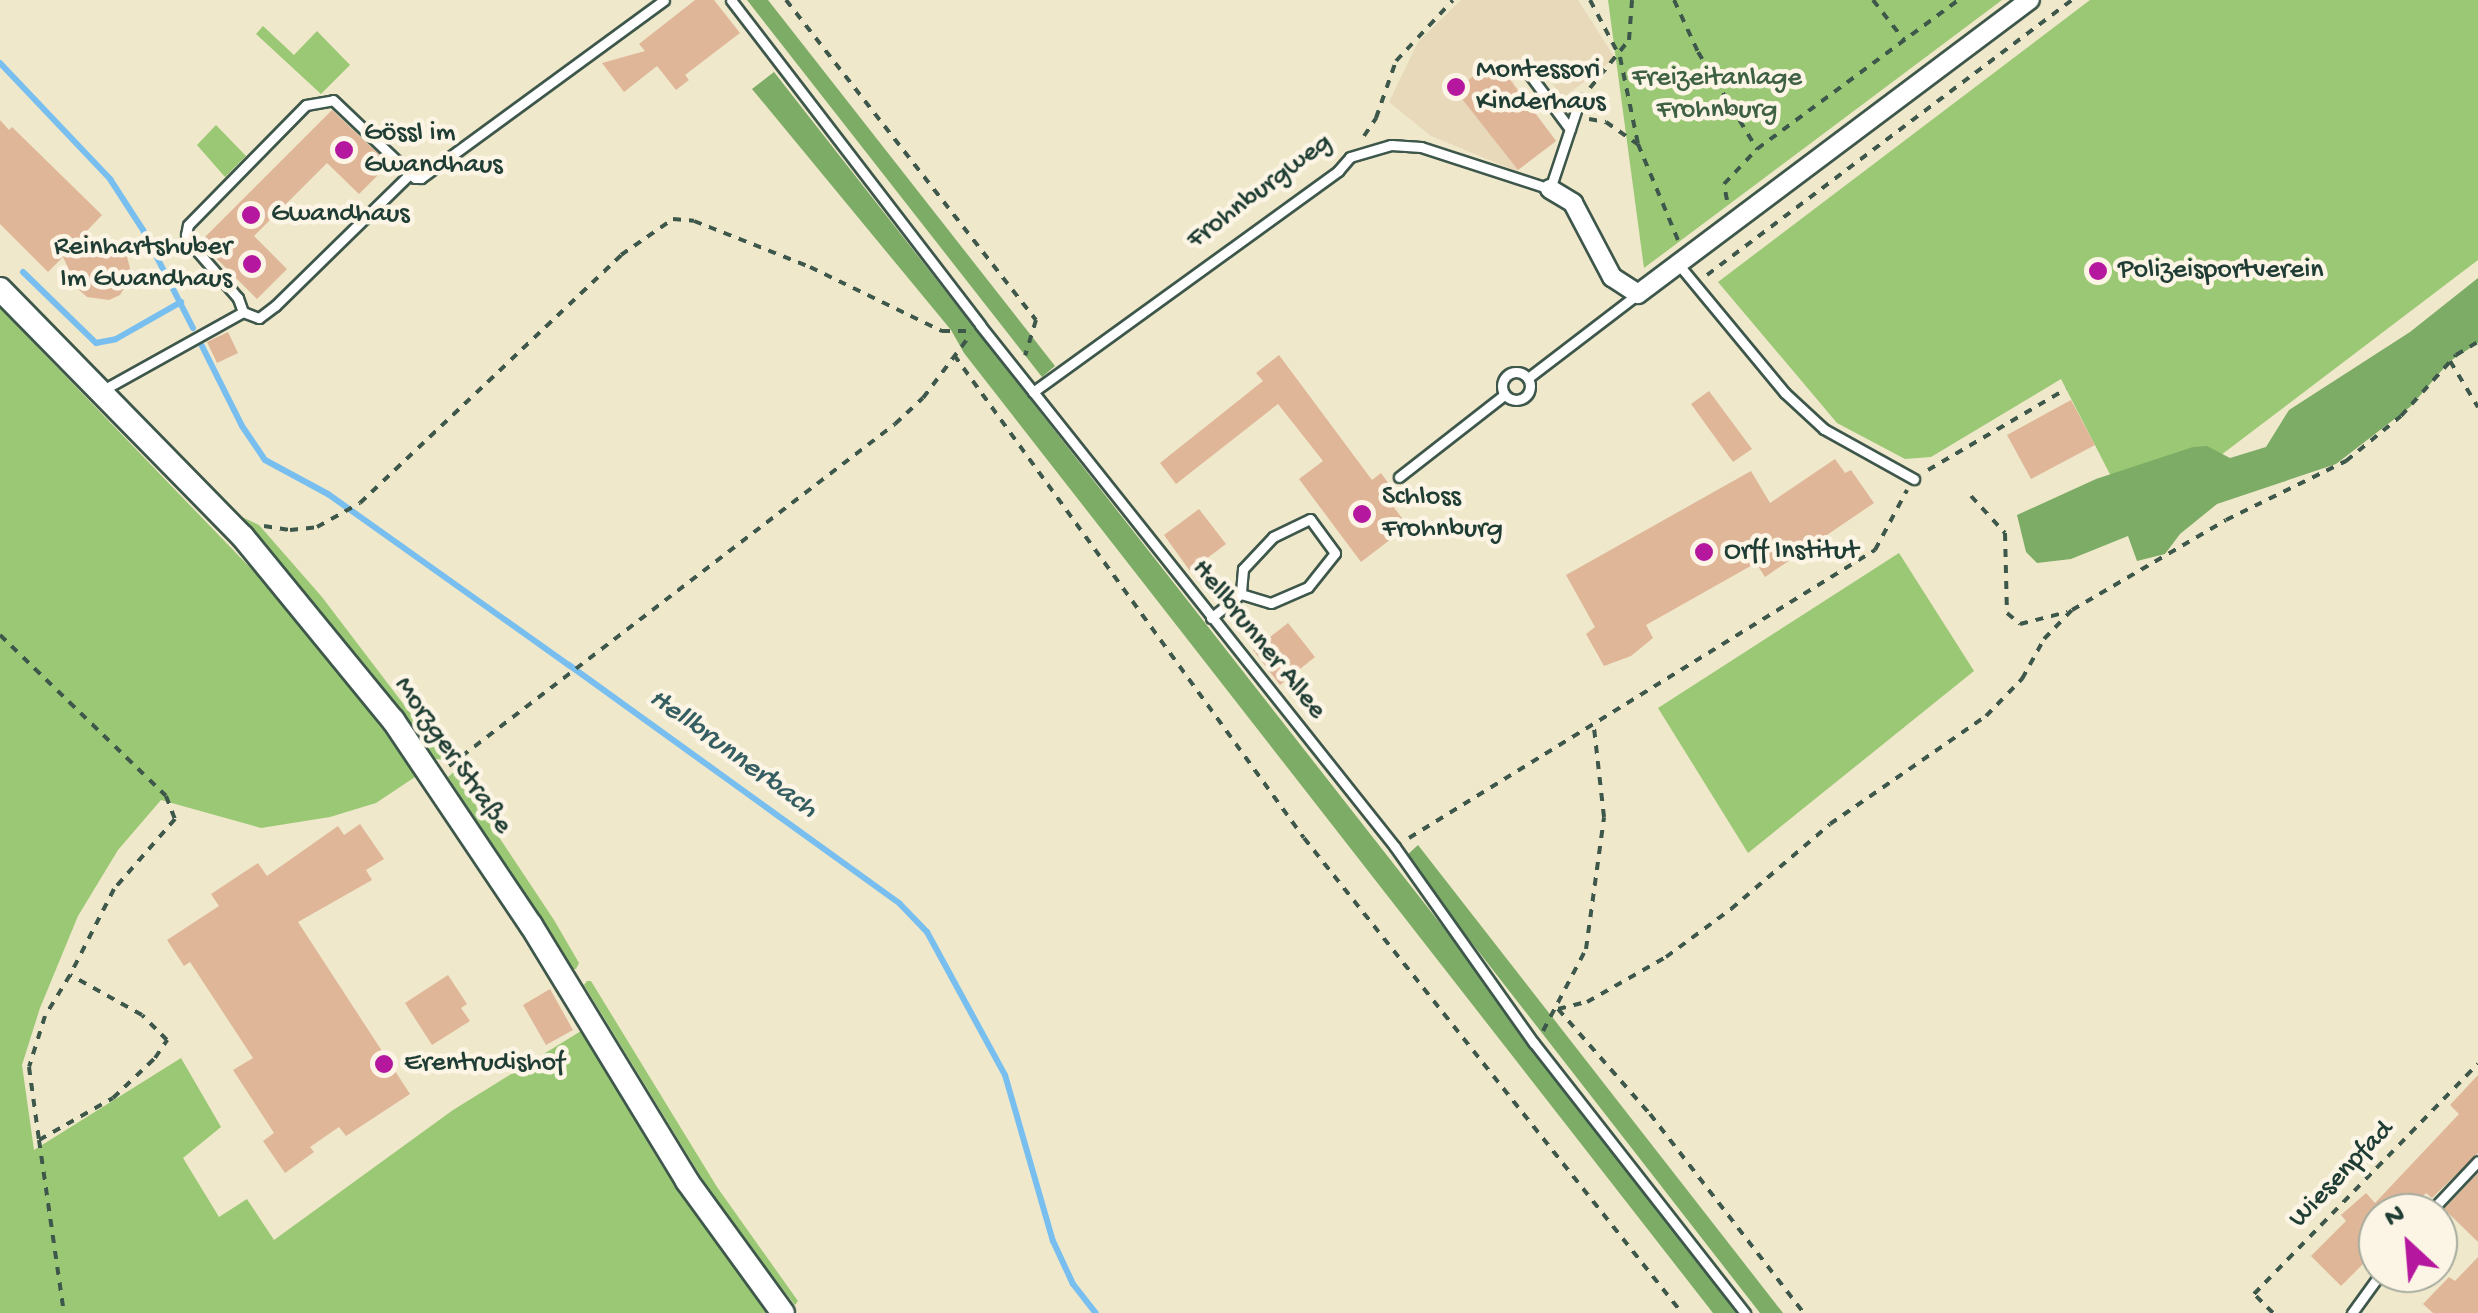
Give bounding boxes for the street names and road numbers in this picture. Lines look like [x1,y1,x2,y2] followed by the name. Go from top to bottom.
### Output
[1181,127,1339,257] street label: Frohnburgweg
[1183,553,1333,727] street label: Hellbrunner Allee
[385,671,519,841] street label: Morzger Straße
[2282,1114,2402,1236] street label: Wiesenpfad

